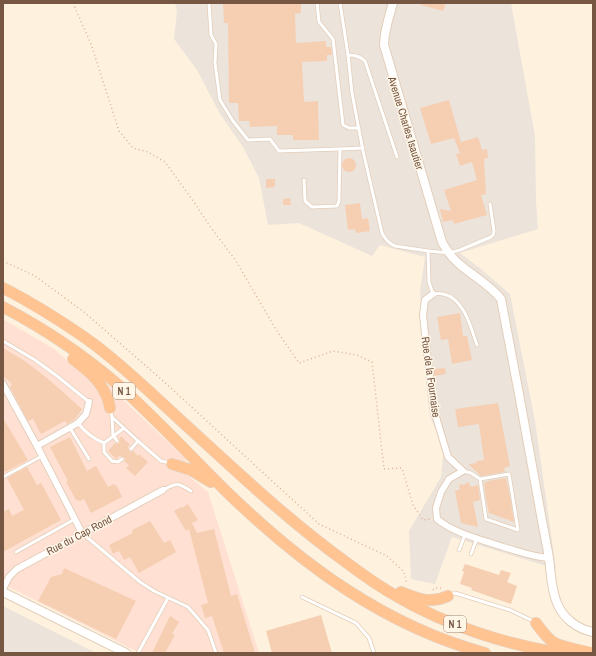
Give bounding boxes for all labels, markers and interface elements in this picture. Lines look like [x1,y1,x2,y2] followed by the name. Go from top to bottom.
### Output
[385,74,427,171] street label: Avenue Charles Isautier
[418,336,444,418] street label: Rue de la Fournaise
[113,383,135,399] road number: N 1
[44,512,114,558] street label: Rue du Cap Rond
[444,616,466,632] road number: N 1

